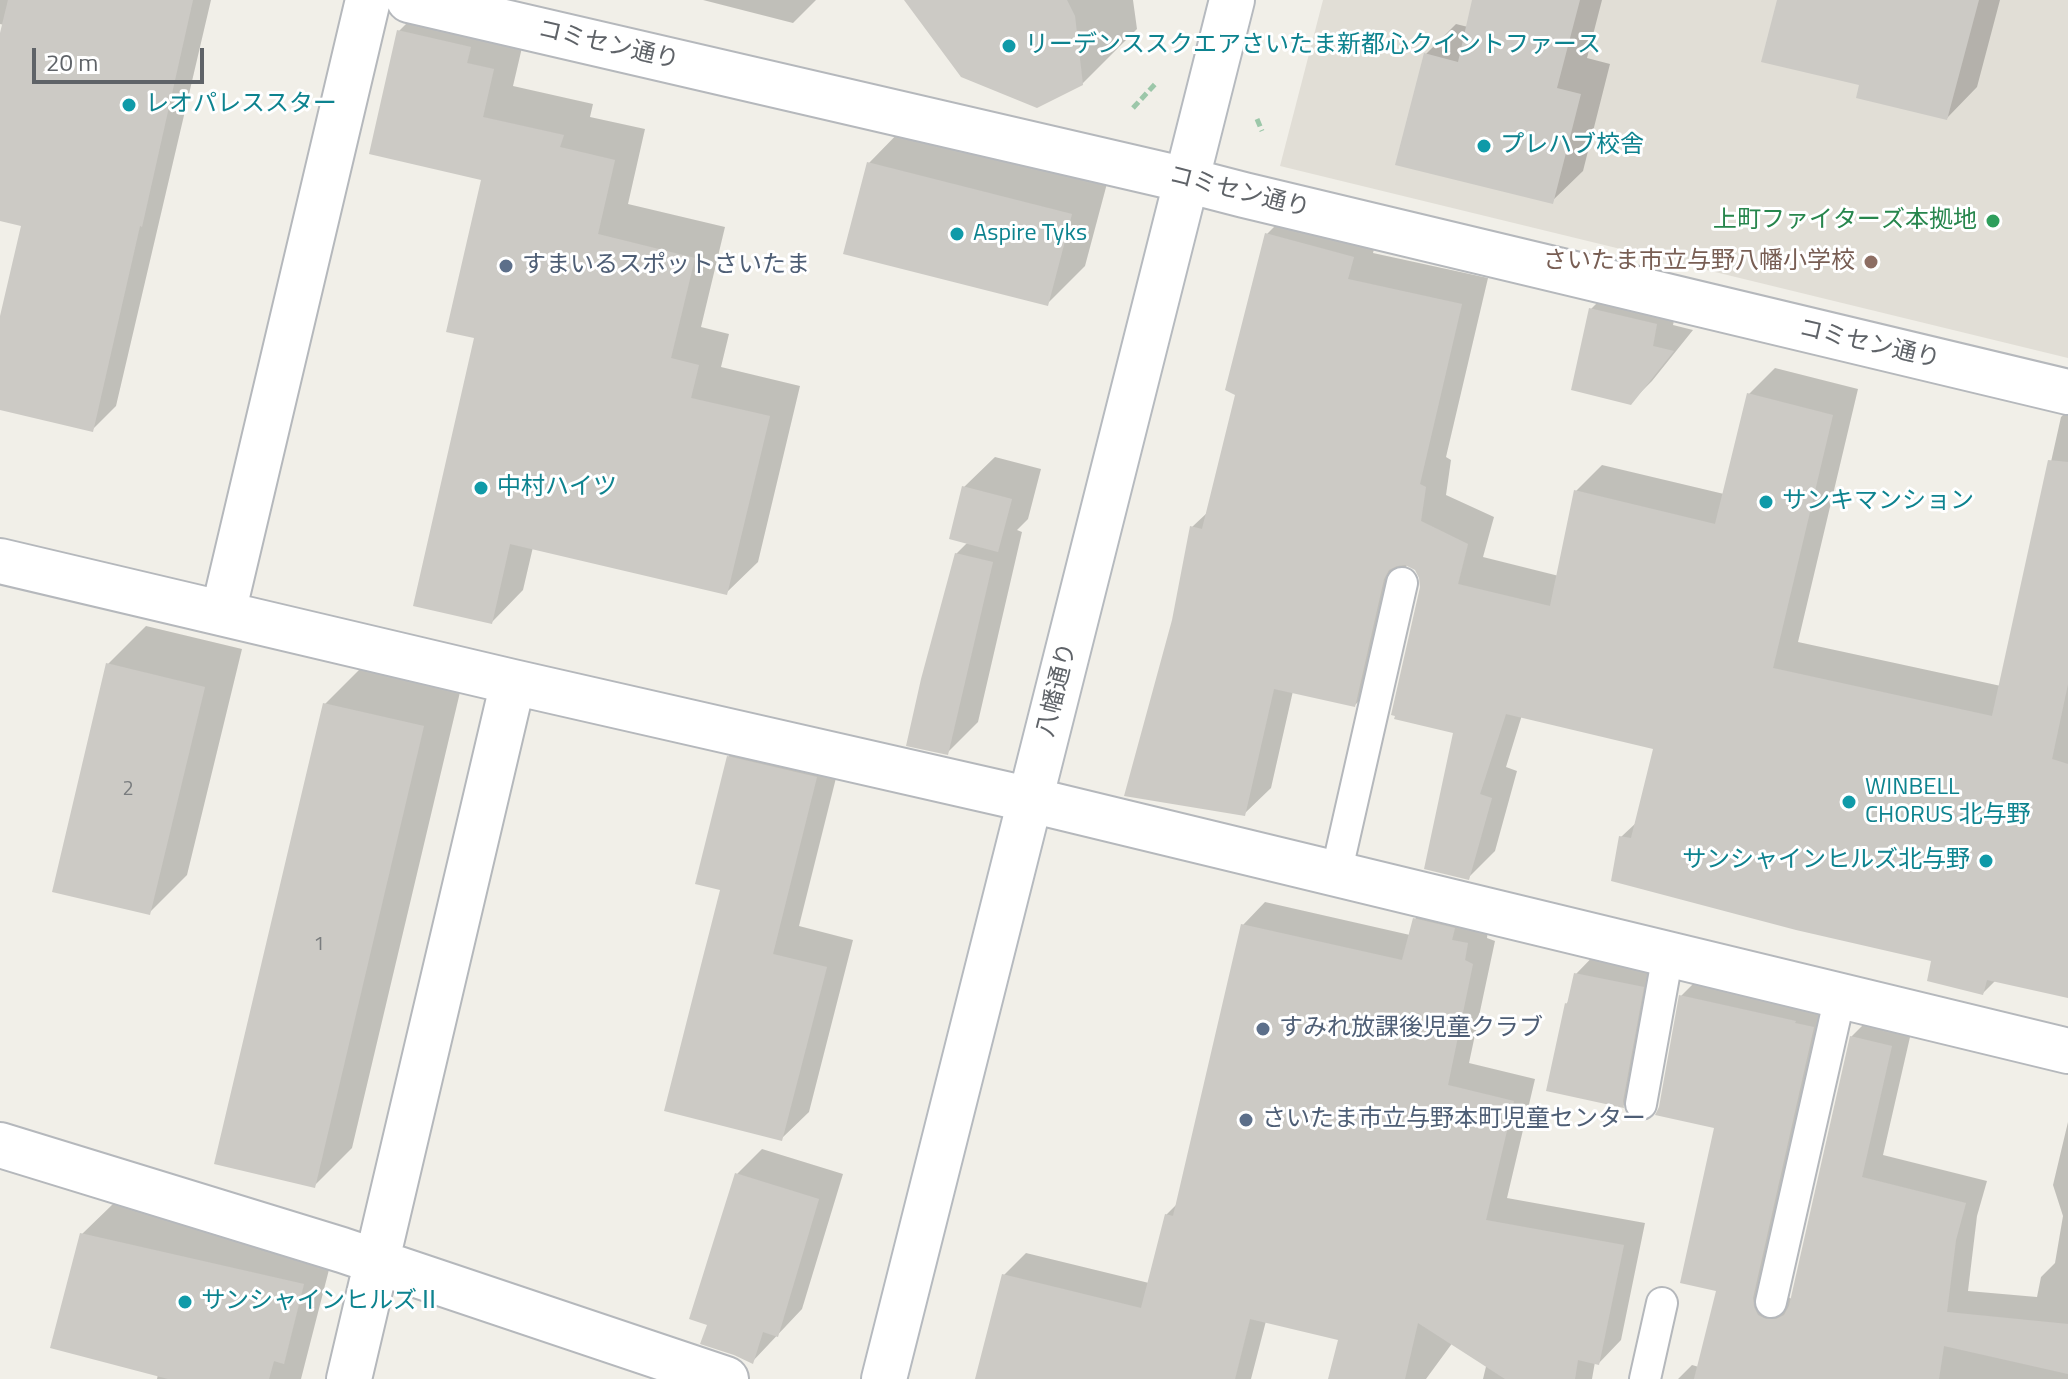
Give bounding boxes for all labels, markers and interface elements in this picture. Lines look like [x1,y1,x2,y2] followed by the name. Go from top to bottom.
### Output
[535,16,681,76] street label: コミセン通り
[36,32,208,82] scale bar
[1025,32,1601,60] place label: リーデンススクエアさいたま新都心クイントファース
[1000,37,1018,55] marker: リーデンススクエアさいたま新都心クイントファース
[46,44,98,80] text: 20 m
[145,91,337,119] place label: レオパレススター
[120,96,138,114] marker: レオパレススター
[1500,132,1644,160] place label: プレハブ校舎
[1475,137,1493,155] marker: プレハブ校舎
[1166,162,1312,224] street label: コミセン通り
[1713,207,1977,235] place label: 上町ファイターズ本拠地
[1984,212,2002,230] marker: 上町ファイターズ本拠地
[973,220,1087,248] place label: Aspire Tyks
[948,225,966,243] marker: Aspire Tyks
[1543,248,1855,276] place label: さいたま市立与野八幡小学校
[522,252,810,280] place label: すまいるスポットさいたま
[1862,253,1880,271] marker: さいたま市立与野八幡小学校
[497,257,515,275] marker: すまいるスポットさいたま
[1796,315,1942,375] street label: コミセン通り
[497,474,617,502] place label: 中村ハイツ
[472,479,490,497] marker: 中村ハイツ
[1782,488,1974,516] place label: サンキマンション
[1757,493,1775,511] marker: サンキマンション
[1032,640,1084,740] street label: 八幡通り
[1865,774,2031,830] place label: WINBELL CHORUS 北与野
[122,778,134,802] house number: 2
[1840,793,1858,811] marker: WINBELL CHORUS 北与野
[1682,847,1970,875] place label: サンシャインヒルズ北与野
[1977,852,1995,870] marker: サンシャインヒルズ北与野
[313,933,325,957] house number: 1
[1279,1015,1543,1043] place label: すみれ放課後児童クラブ
[1254,1020,1272,1038] marker: すみれ放課後児童クラブ
[1262,1106,1646,1134] place label: さいたま市立与野本町児童センター
[1237,1111,1255,1129] marker: さいたま市立与野本町児童センター
[201,1288,441,1316] place label: サンシャインヒルズⅡ
[176,1293,194,1311] marker: サンシャインヒルズⅡ

